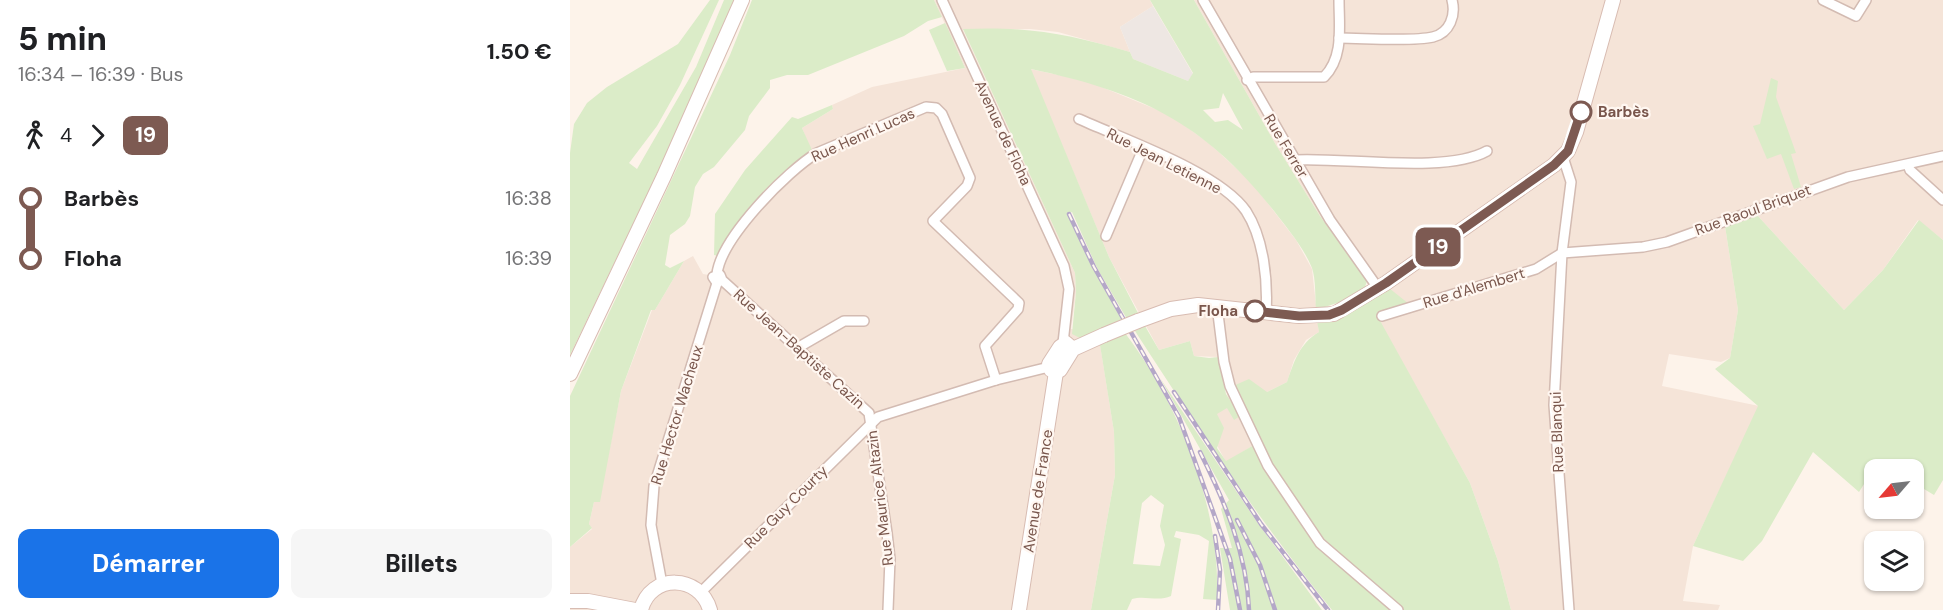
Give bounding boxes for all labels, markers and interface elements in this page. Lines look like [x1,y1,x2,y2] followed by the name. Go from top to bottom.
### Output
[18,17,107,60] text: 5 min
[487,37,552,66] text: 1.50 €
[18,61,184,87] text: 16:34 – 16:39 · Bus
[970,77,1036,189] street label: Avenue de Floha
[1570,101,1592,123] marker: Barbès
[1598,102,1649,122] place label: Barbès
[808,103,918,167] street label: Rue Henri Lucas
[1259,110,1313,182] street label: Rue Ferrer
[18,119,51,152] icon: walk
[81,119,114,152] icon: forward
[135,121,156,149] text: 19
[60,122,72,148] text: 4
[1103,123,1225,199] street label: Rue Jean Letienne
[1692,180,1814,240] street label: Rue Raoul Briquet
[64,184,139,213] text: Barbès
[505,185,552,211] text: 16:38
[1411,228,1465,266] line badge: 19
[1428,233,1448,261] text: 19
[64,244,122,273] text: Floha
[505,245,552,271] text: 16:39
[1421,263,1527,313] street label: Rue d'Alembert
[729,285,869,413] street label: Rue Jean-Baptiste Cazin
[1244,300,1266,322] marker: Floha
[1198,301,1238,321] place label: Floha
[646,342,708,487] street label: Rue Hector Wacheux
[1546,391,1568,473] street label: Rue Blanqui
[1018,428,1058,554] street label: Avenue de France
[862,429,898,567] street label: Rue Maurice Altazin
[1864,459,1924,519] north arrow
[1864,459,1924,591] map controls
[740,460,833,553] street label: Rue Guy Courty
[18,529,279,598] button: Démarrer
[291,529,552,598] button: Billets
[1864,531,1924,591] button: layers

